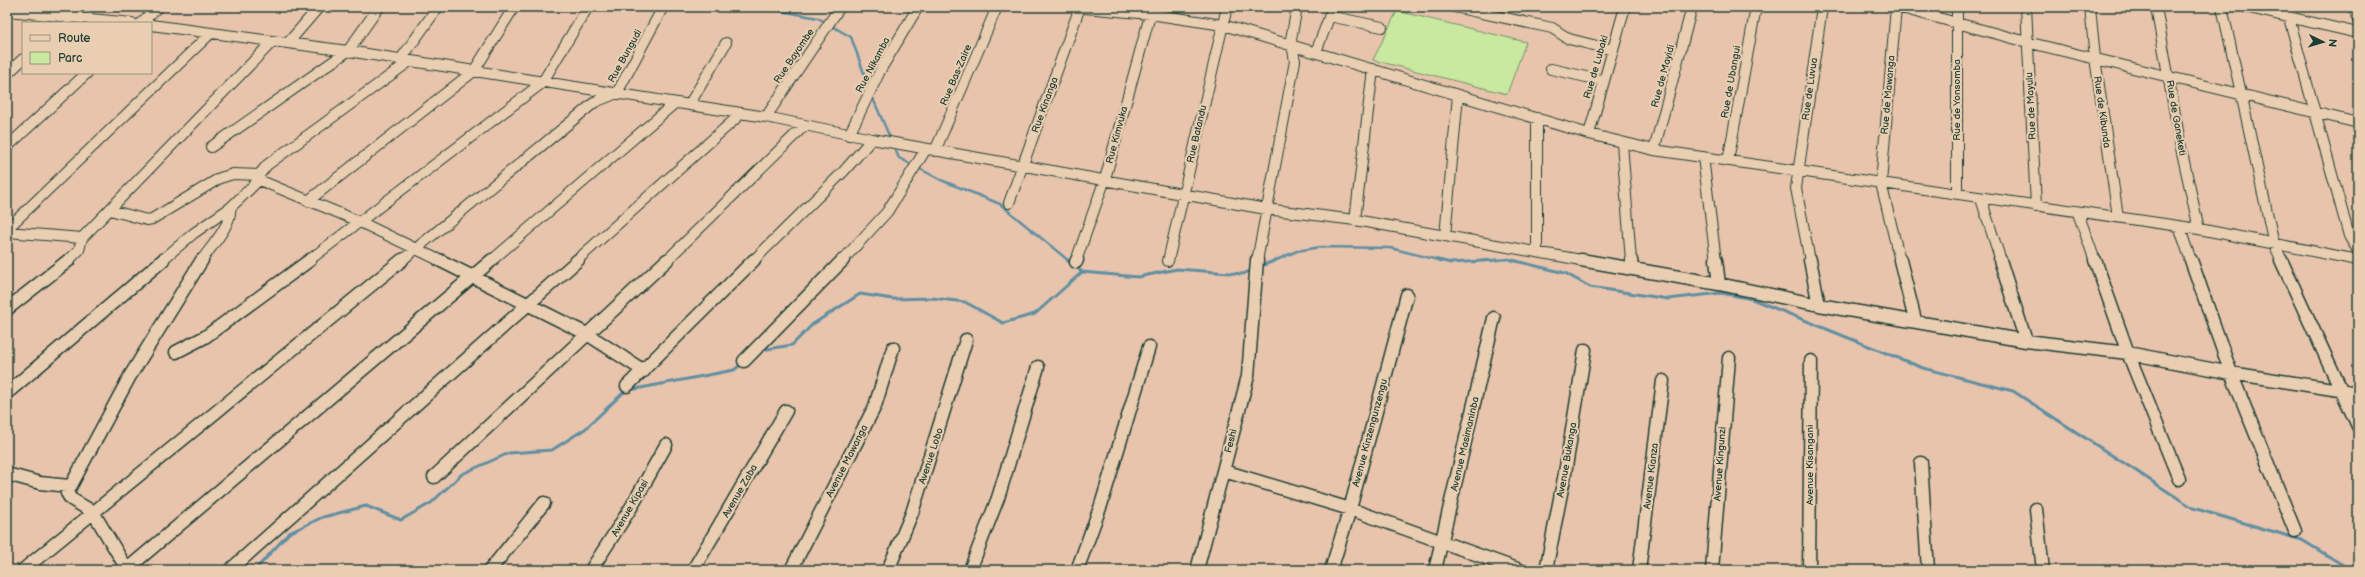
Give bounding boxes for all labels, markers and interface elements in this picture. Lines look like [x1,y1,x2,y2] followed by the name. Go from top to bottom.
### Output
[22,22,152,74] legend
[2303,22,2343,62] north arrow
[771,26,817,86] street label: Rue Bayombe
[606,27,644,85] street label: Rue Bungudi
[58,31,90,46] text: Route
[1581,34,1611,100] street label: Rue de Lubaki
[853,35,893,95] street label: Rue Nikamba
[2326,38,2339,48] text: N
[938,42,974,107] street label: Rue Bas-Zaire
[1649,43,1677,109] street label: Rue de Mayidi
[1719,45,1743,119] street label: Rue de Ubangui
[58,51,82,66] text: Parc
[1879,55,1897,135] street label: Rue de Mawanga
[1800,57,1820,121] street label: Rue de Luvua
[1951,59,1963,141] street label: Rue de Yonsomba
[2023,72,2039,140] street label: Rue de Mayulu
[1029,75,1061,135] street label: Rue Kinanga
[2091,75,2113,149] street label: Rue de Kibunda
[2163,79,2189,157] street label: Rue de Ganeketi
[1184,104,1210,164] street label: Rue Batandu
[1104,105,1131,165] street label: Rue Kimvuka
[1350,378,1390,488] street label: Avenue Kinzengunzengu
[1448,395,1482,493] street label: Avenue Masimaninba
[1554,421,1580,499] street label: Avenue Bukanga
[824,422,871,499] street label: Avenue Mawanga
[1804,425,1816,505] street label: Avenue Kisangani
[916,426,946,486] street label: Avenue Lobo
[1711,426,1729,502] street label: Avenue Kingunzi
[1222,428,1240,454] street label: Feshi
[1641,442,1661,510] street label: Avenue Kianza
[720,462,760,520] street label: Avenue Zaba
[609,477,651,539] street label: Avenue Kipasi

